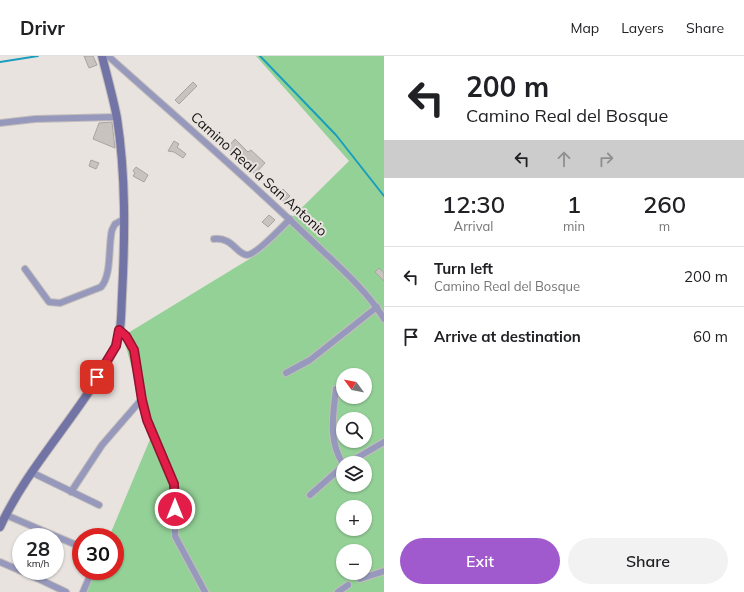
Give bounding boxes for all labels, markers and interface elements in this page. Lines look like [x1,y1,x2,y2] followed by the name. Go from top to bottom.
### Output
[20,16,65,40] text: Drivr
[570,19,599,37] text: Map
[621,19,664,37] text: Layers
[686,19,724,37] text: Share
[466,69,549,104] text: 200 m
[400,72,452,124] icon: left
[466,104,668,127] text: Camino Real del Bosque
[187,108,331,240] street label: Camino Real a San Antonio
[511,148,533,170] icon: left
[553,148,575,170] icon: ahead
[595,148,617,170] icon: right
[442,189,505,219] text: 12:30
[567,189,581,219] text: 1
[643,189,686,219] text: 260
[454,218,493,234] text: Arrival
[563,218,585,234] text: min
[659,218,670,234] text: m
[434,259,493,278] text: Turn left
[400,266,422,288] icon: left
[684,267,728,286] text: 200 m
[434,278,580,294] text: Camino Real del Bosque
[400,326,422,348] icon: arrive
[434,327,581,346] text: Arrive at destination
[693,327,728,346] text: 60 m
[80,360,114,394] pin
[86,366,108,388] icon: arrive
[336,368,372,404] north arrow
[336,368,372,580] map controls
[336,412,372,448] button: search
[336,456,372,492] button: layers
[154,488,196,530] position arrow
[336,500,372,536] button: +
[72,528,124,580] speed limit sign: 30
[26,536,50,561] text: 28
[400,538,560,584] button: Exit
[568,538,728,584] button: Share
[336,544,372,580] button: −
[27,557,49,570] text: km/h

